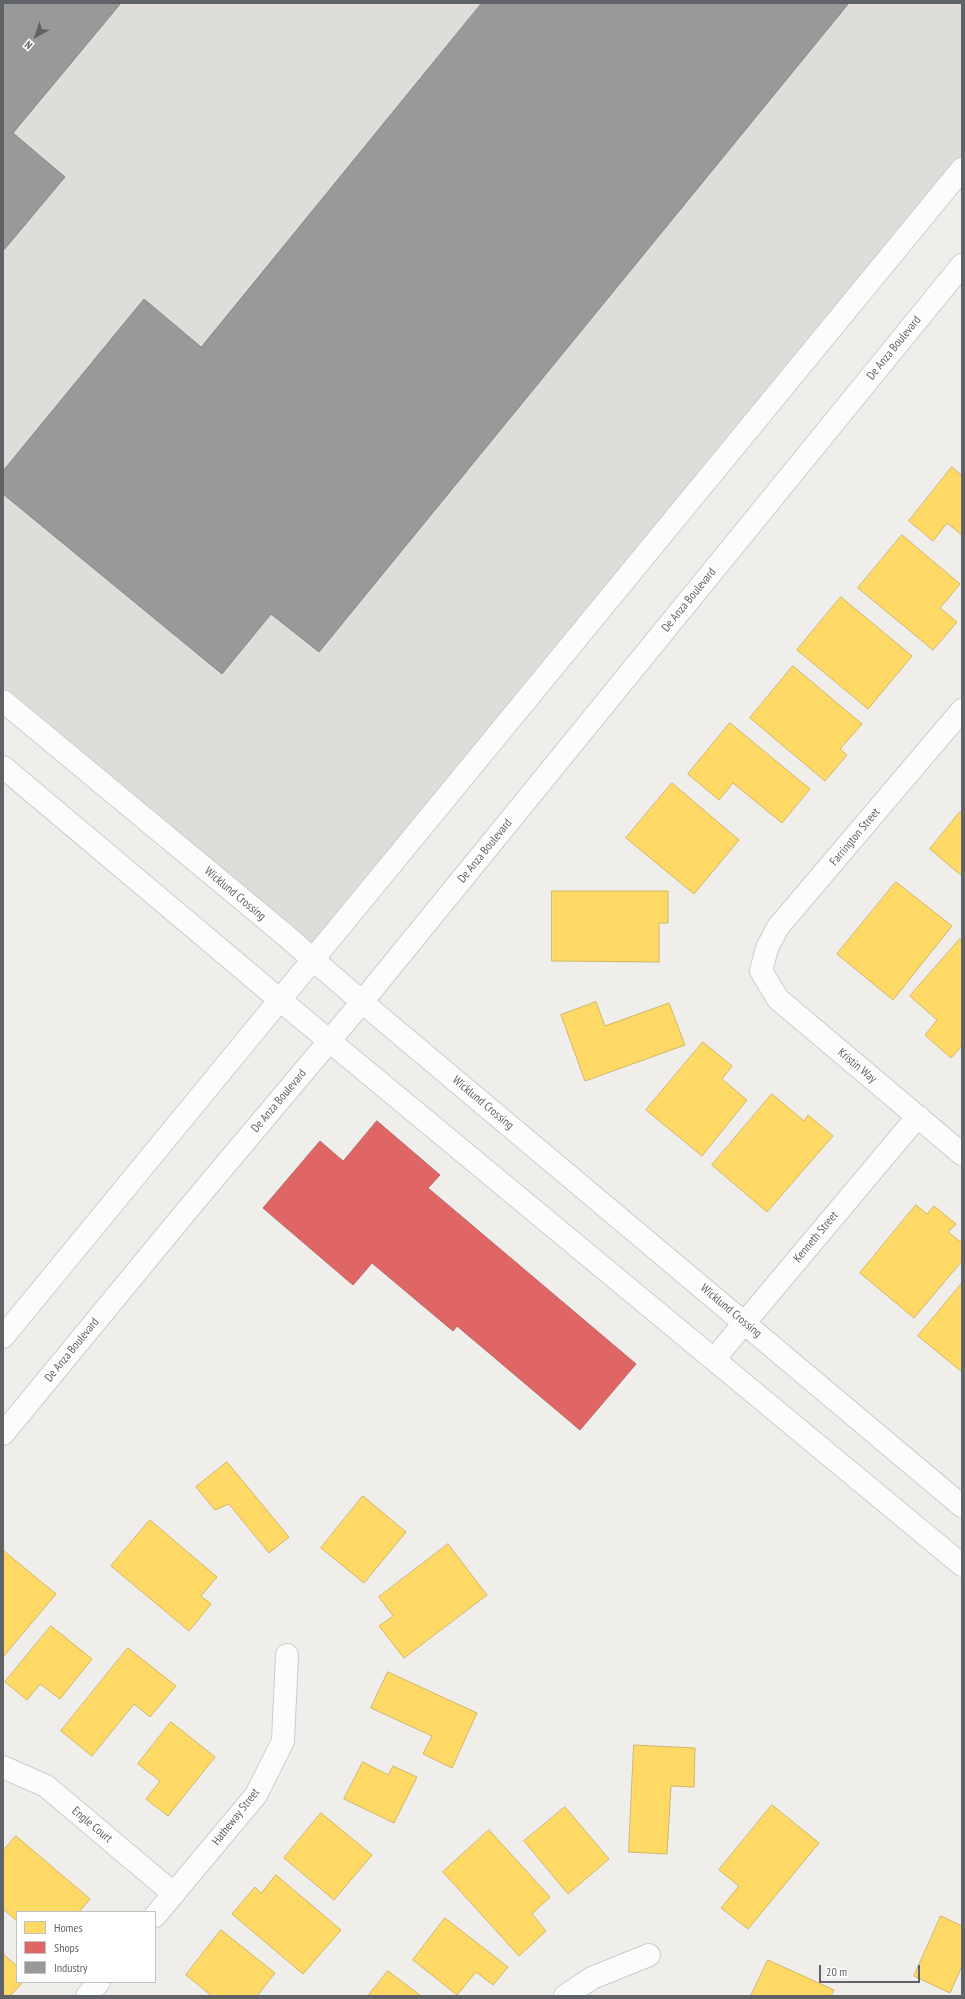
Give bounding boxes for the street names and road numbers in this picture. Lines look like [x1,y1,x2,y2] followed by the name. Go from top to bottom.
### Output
[864,313,924,383] street label: De Anza Boulevard
[659,565,719,635] street label: De Anza Boulevard
[827,805,883,869] street label: Farrington Street
[455,816,515,886] street label: De Anza Boulevard
[201,864,269,924] street label: Wicklund Crossing
[835,1046,879,1086] street label: Kristin Way
[248,1067,310,1135] street label: De Anza Boulevard
[449,1073,517,1133] street label: Wicklund Crossing
[791,1209,841,1265] street label: Kenneth Street
[697,1281,765,1341] street label: Wicklund Crossing
[42,1315,102,1385] street label: De Anza Boulevard
[209,1786,263,1848] street label: Hatheway Street
[69,1804,115,1846] street label: Engle Court

